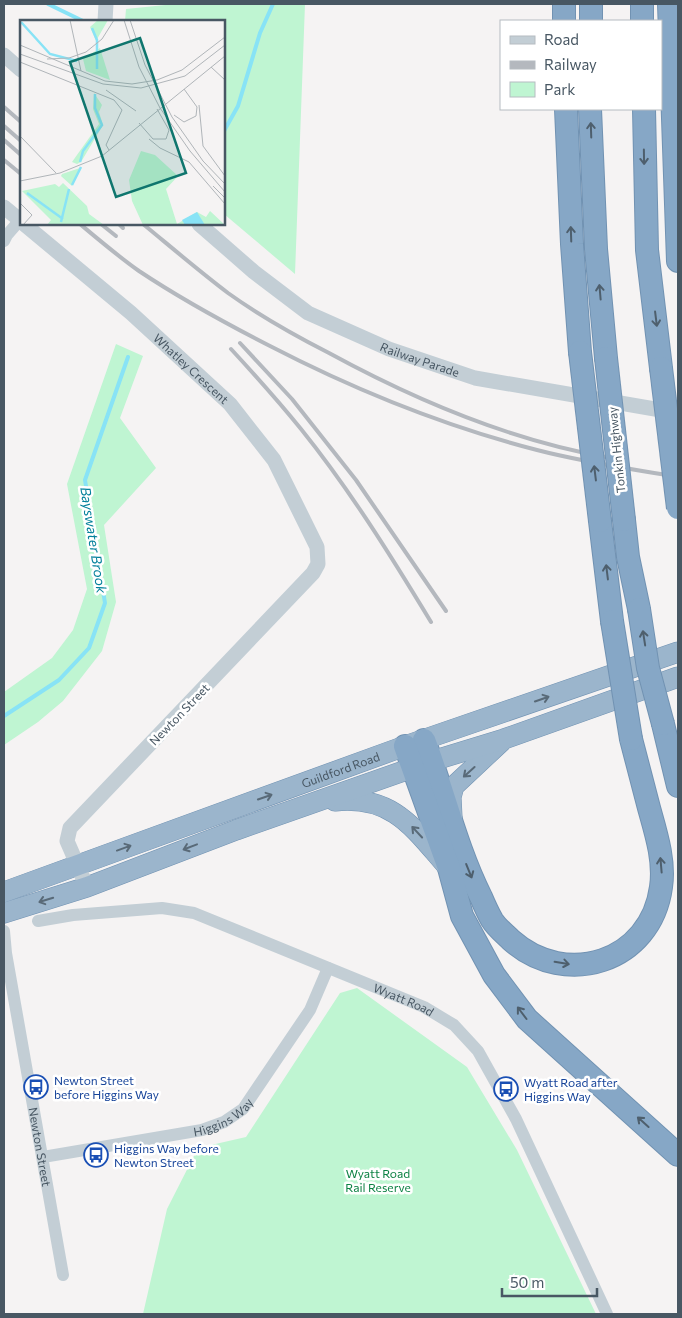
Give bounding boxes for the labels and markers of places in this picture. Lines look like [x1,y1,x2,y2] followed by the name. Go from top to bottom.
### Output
[54,1073,159,1101] place label: Newton Street before Higgins Way
[23,1074,49,1100] bus stop icon: Newton Street before Higgins Way
[524,1075,618,1103] place label: Wyatt Road after Higgins Way
[493,1076,519,1102] bus stop icon: Wyatt Road after Higgins Way
[114,1141,219,1169] place label: Higgins Way before Newton Street
[83,1142,109,1168] bus stop icon: Higgins Way before Newton Street

